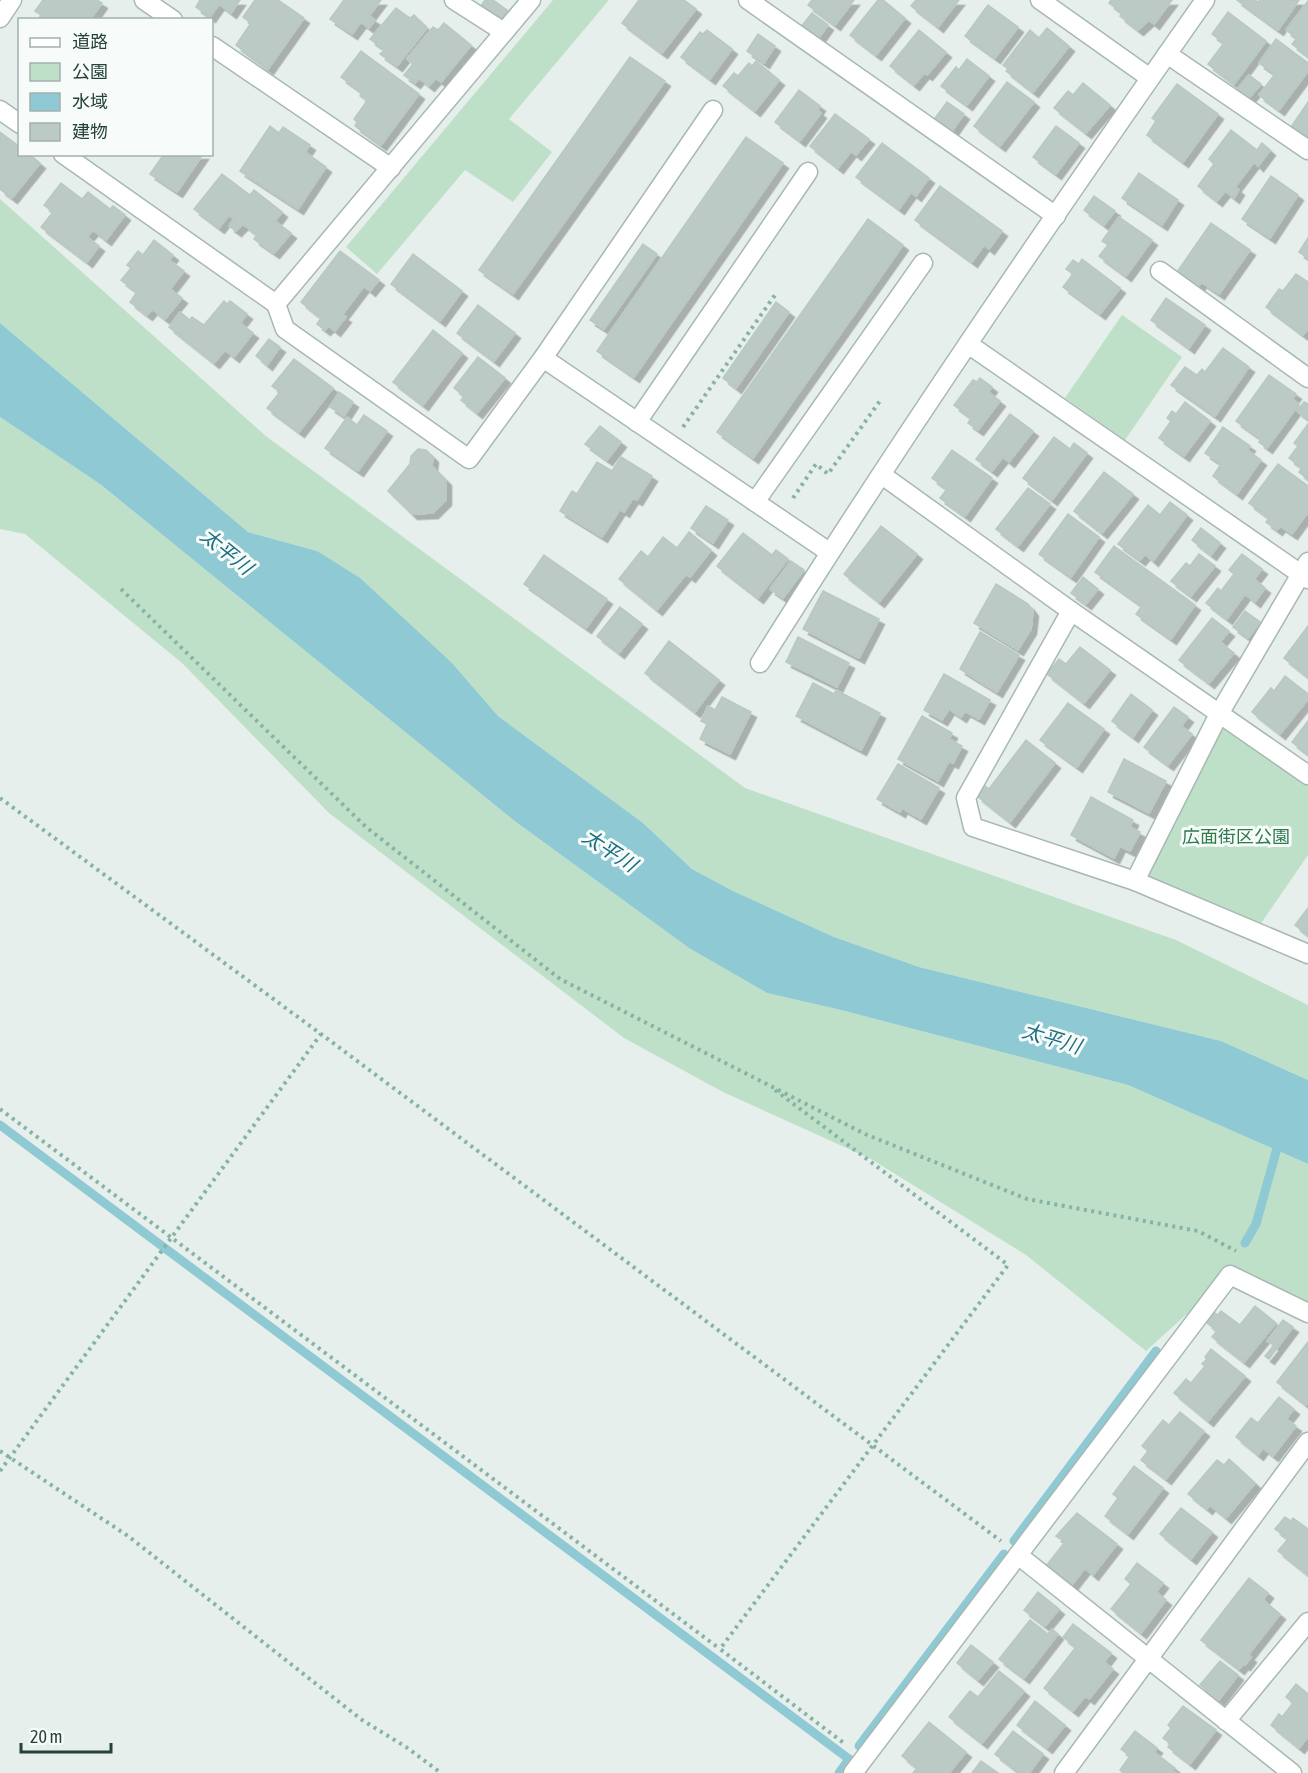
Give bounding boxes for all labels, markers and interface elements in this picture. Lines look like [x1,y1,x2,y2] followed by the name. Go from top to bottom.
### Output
[18,18,213,156] legend
[72,31,108,52] text: 道路
[72,61,108,82] text: 公園
[72,91,108,112] text: 水域
[72,121,108,142] text: 建物
[196,523,259,580] water label: 太平川
[579,824,643,877] water label: 太平川
[1182,826,1290,847] park label: 広面街区公園
[1020,1018,1086,1058] water label: 太平川
[21,1716,111,1754] scale bar
[30,1726,62,1747] text: 20 m

